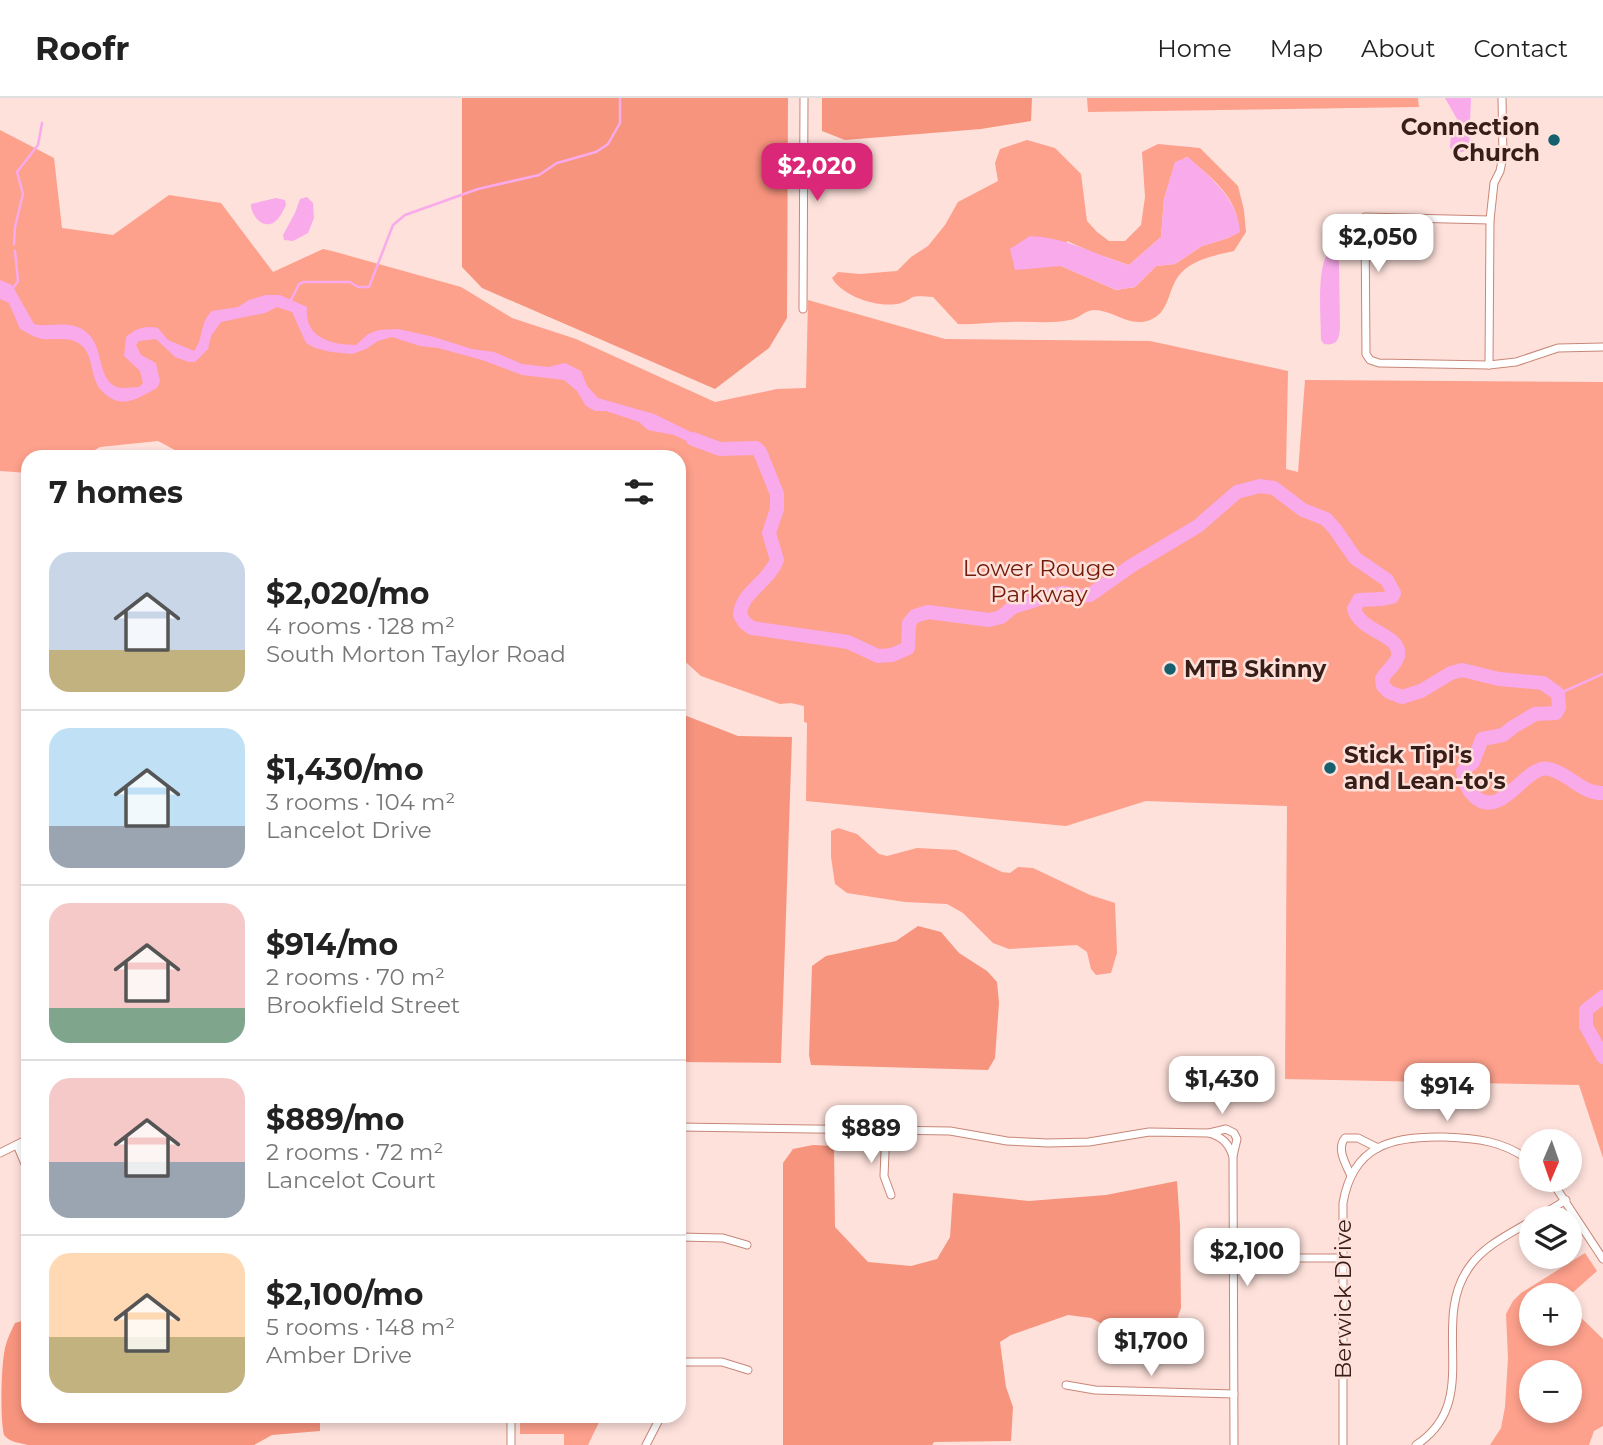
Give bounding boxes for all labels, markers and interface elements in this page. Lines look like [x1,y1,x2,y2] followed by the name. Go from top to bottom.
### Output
[35,28,129,68] text: Roofr
[1157,34,1232,63] text: Home
[1270,34,1323,63] text: Map
[1361,34,1435,63] text: About
[1473,34,1568,63] text: Contact
[1401,113,1540,167] place label: Connection Church
[1546,132,1562,148] marker: Connection Church
[760,144,874,203] pin: $2,020
[778,152,856,180] text: $2,020
[1321,214,1435,274] pin: $2,050
[1338,223,1418,251] text: $2,050
[620,473,658,511] icon: filters
[49,474,183,511] text: 7 homes
[963,554,1115,608] park label: Lower Rouge Parkway
[266,575,429,612] text: $2,020/mo
[105,580,189,664] icon: home
[266,612,455,640] text: 4 rooms · 128 m²
[266,640,566,668] text: South Morton Taylor Road
[1184,655,1327,683] place label: MTB Skinny
[1162,661,1178,677] marker: MTB Skinny
[1344,741,1506,795] place label: Stick Tipi's and Lean-to's
[266,751,424,788] text: $1,430/mo
[105,756,189,840] icon: home
[1322,760,1338,776] marker: Stick Tipi's and Lean-to's
[266,788,455,816] text: 3 rooms · 104 m²
[266,816,432,844] text: Lancelot Drive
[266,926,398,963] text: $914/mo
[105,931,189,1015] icon: home
[266,963,445,991] text: 2 rooms · 70 m²
[266,991,460,1019] text: Brookfield Street
[1165,1056,1279,1116] pin: $1,430
[1406,1063,1488,1123] pin: $914
[1185,1065,1259,1093] text: $1,430
[1420,1072,1474,1100] text: $914
[266,1101,404,1138] text: $889/mo
[830,1105,912,1165] pin: $889
[105,1106,189,1190] icon: home
[841,1114,901,1142] text: $889
[1519,1129,1582,1192] north arrow
[1519,1129,1582,1423] map controls
[266,1138,443,1166] text: 2 rooms · 72 m²
[266,1166,436,1194] text: Lancelot Court
[1519,1206,1582,1269] button: layers
[1329,1219,1357,1379] street label: Berwick Drive
[1190,1228,1304,1288] pin: $2,100
[1210,1237,1284,1265] text: $2,100
[266,1276,424,1313] text: $2,100/mo
[105,1281,189,1365] icon: home
[1519,1283,1582,1346] button: +
[266,1313,455,1341] text: 5 rooms · 148 m²
[1094,1318,1208,1378] pin: $1,700
[1114,1327,1188,1355] text: $1,700
[266,1341,412,1369] text: Amber Drive
[1519,1360,1582,1423] button: −

